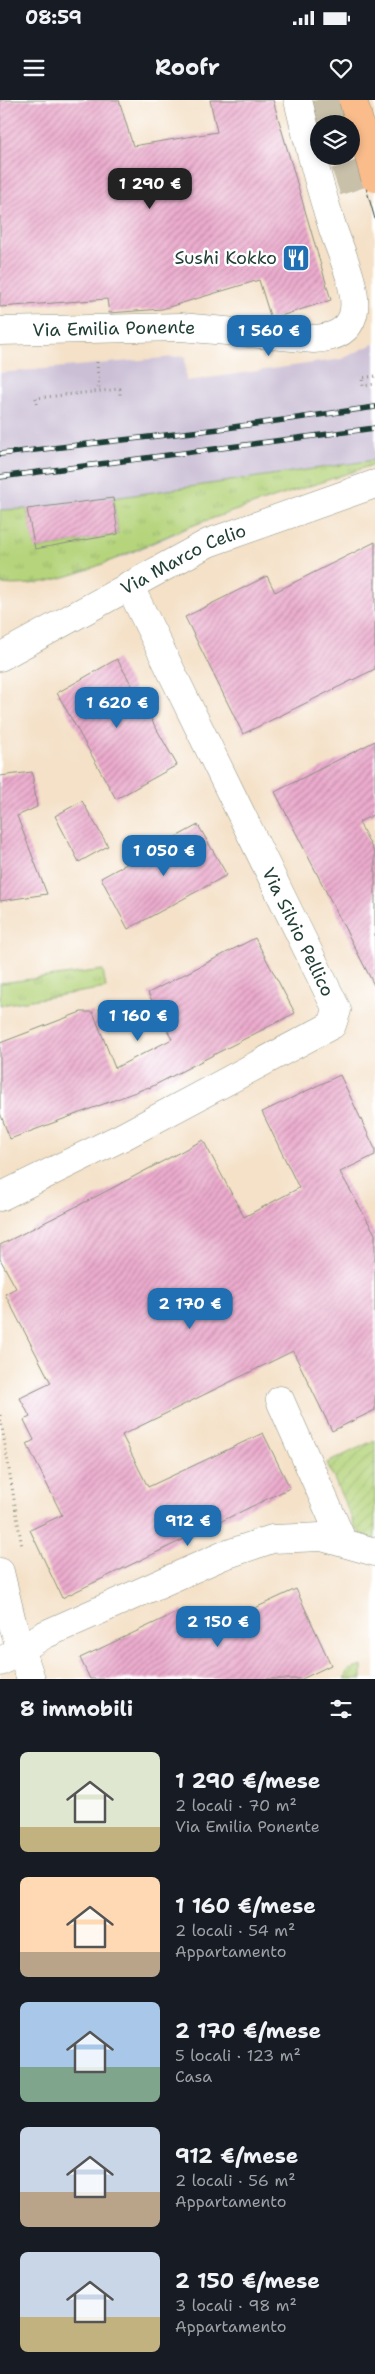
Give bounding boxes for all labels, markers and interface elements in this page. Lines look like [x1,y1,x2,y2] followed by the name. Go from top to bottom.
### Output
[25,5,82,30] text: 08:59
[155,53,220,82] text: Roofr
[20,54,48,82] icon: menu
[327,54,355,82] icon: heart
[310,115,360,165] map controls
[310,115,360,165] button: layers
[104,168,196,210] pin: 1 290 €
[119,173,181,194] text: 1 290 €
[281,243,311,273] restaurant icon: Sushi Kokko
[175,246,277,270] place label: Sushi Kokko
[223,314,315,357] pin: 1 560 €
[32,315,197,342] street label: Via Emilia Ponente
[238,320,300,341] text: 1 560 €
[116,519,249,601] street label: Via Marco Celio
[71,686,163,729] pin: 1 620 €
[86,692,148,713] text: 1 620 €
[118,834,210,877] pin: 1 050 €
[133,840,195,861] text: 1 050 €
[256,864,340,1000] street label: Via Silvio Pellico
[92,1000,184,1042] pin: 1 160 €
[109,1005,167,1026] text: 1 160 €
[144,1288,236,1330] pin: 2 170 €
[159,1293,221,1314] text: 2 170 €
[153,1504,223,1547] pin: 912 €
[165,1510,211,1531] text: 912 €
[172,1606,264,1648] pin: 2 150 €
[187,1611,249,1632] text: 2 150 €
[20,1695,133,1723] text: 8 immobili
[327,1695,355,1723] icon: filters
[175,1767,320,1795] text: 1 290 €/mese
[60,1772,120,1832] icon: home
[175,1795,297,1816] text: 2 locali · 70 m²
[175,1816,320,1837] text: Via Emilia Ponente
[175,1892,316,1920] text: 1 160 €/mese
[60,1897,120,1957] icon: home
[175,1920,295,1941] text: 2 locali · 54 m²
[175,1941,286,1962] text: Appartamento
[175,2017,321,2045] text: 2 170 €/mese
[60,2022,120,2082] icon: home
[175,2045,301,2066] text: 5 locali · 123 m²
[175,2066,212,2087] text: Casa
[175,2142,298,2170] text: 912 €/mese
[60,2147,120,2207] icon: home
[175,2170,296,2191] text: 2 locali · 56 m²
[175,2191,286,2212] text: Appartamento
[175,2267,320,2295] text: 2 150 €/mese
[60,2272,120,2332] icon: home
[175,2295,297,2316] text: 3 locali · 98 m²
[175,2316,286,2337] text: Appartamento

